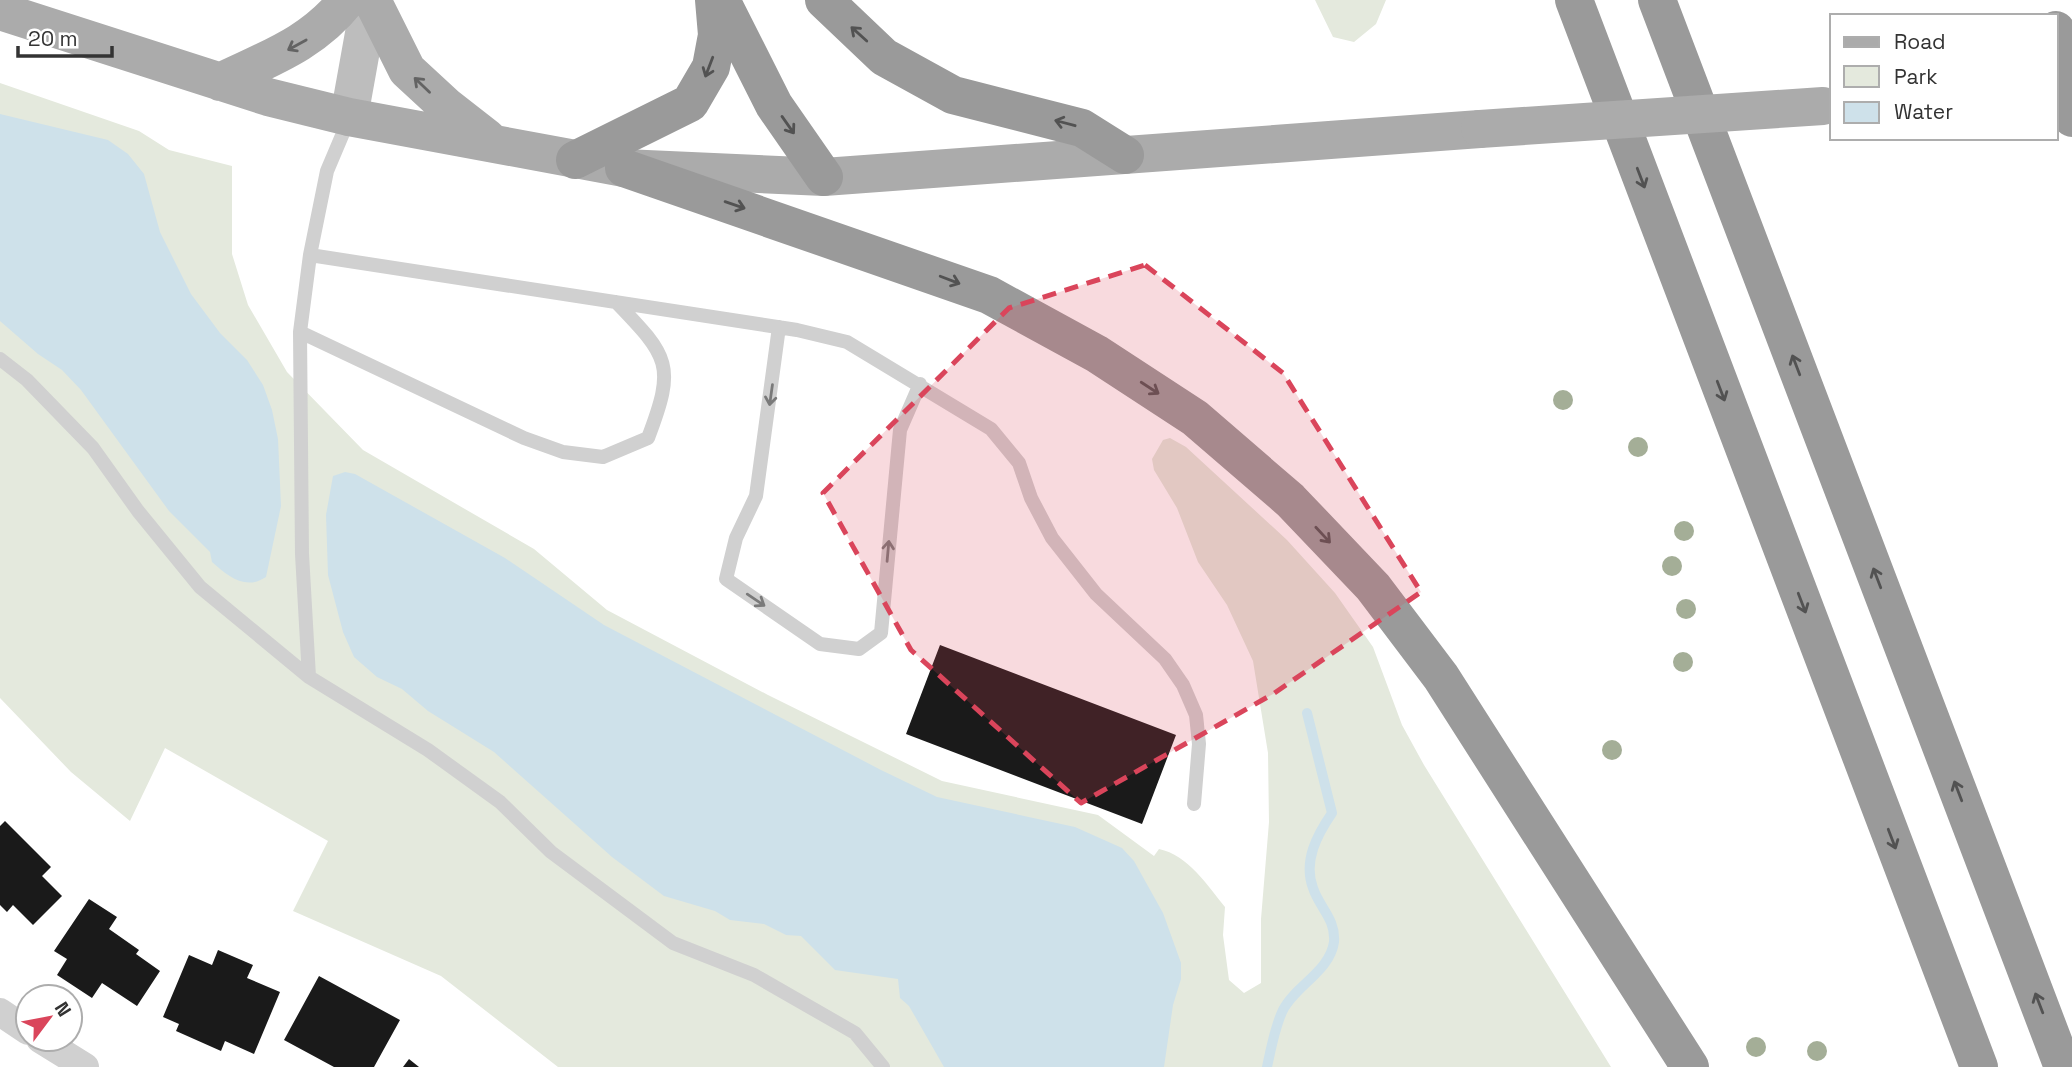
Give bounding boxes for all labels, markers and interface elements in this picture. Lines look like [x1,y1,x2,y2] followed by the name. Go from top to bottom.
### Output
[18,14,112,58] scale bar
[1830,14,2058,140] legend
[28,25,78,52] text: 20 m
[851,26,868,43] one-way arrow
[1894,28,1946,55] text: Road
[288,38,308,52] one-way arrow
[702,56,714,77] one-way arrow
[1894,63,1938,90] text: Park
[414,77,431,94] one-way arrow
[1894,98,1953,125] text: Water
[781,115,795,134] one-way arrow
[1054,116,1076,129] one-way arrow
[1636,166,1648,188] one-way arrow
[724,200,746,213] one-way arrow
[939,274,961,287] one-way arrow
[1789,355,1801,377] one-way arrow
[1716,379,1729,401] one-way arrow
[1139,381,1159,395] one-way arrow
[764,383,777,405] one-way arrow
[1314,526,1331,543] one-way arrow
[882,540,895,562] one-way arrow
[1870,568,1883,589] one-way arrow
[1797,592,1810,614] one-way arrow
[746,593,765,607] one-way arrow
[1951,780,1964,802] one-way arrow
[1887,827,1899,849] one-way arrow
[14,983,84,1053] north arrow
[2032,993,2044,1015] one-way arrow
[49,997,77,1021] text: N

